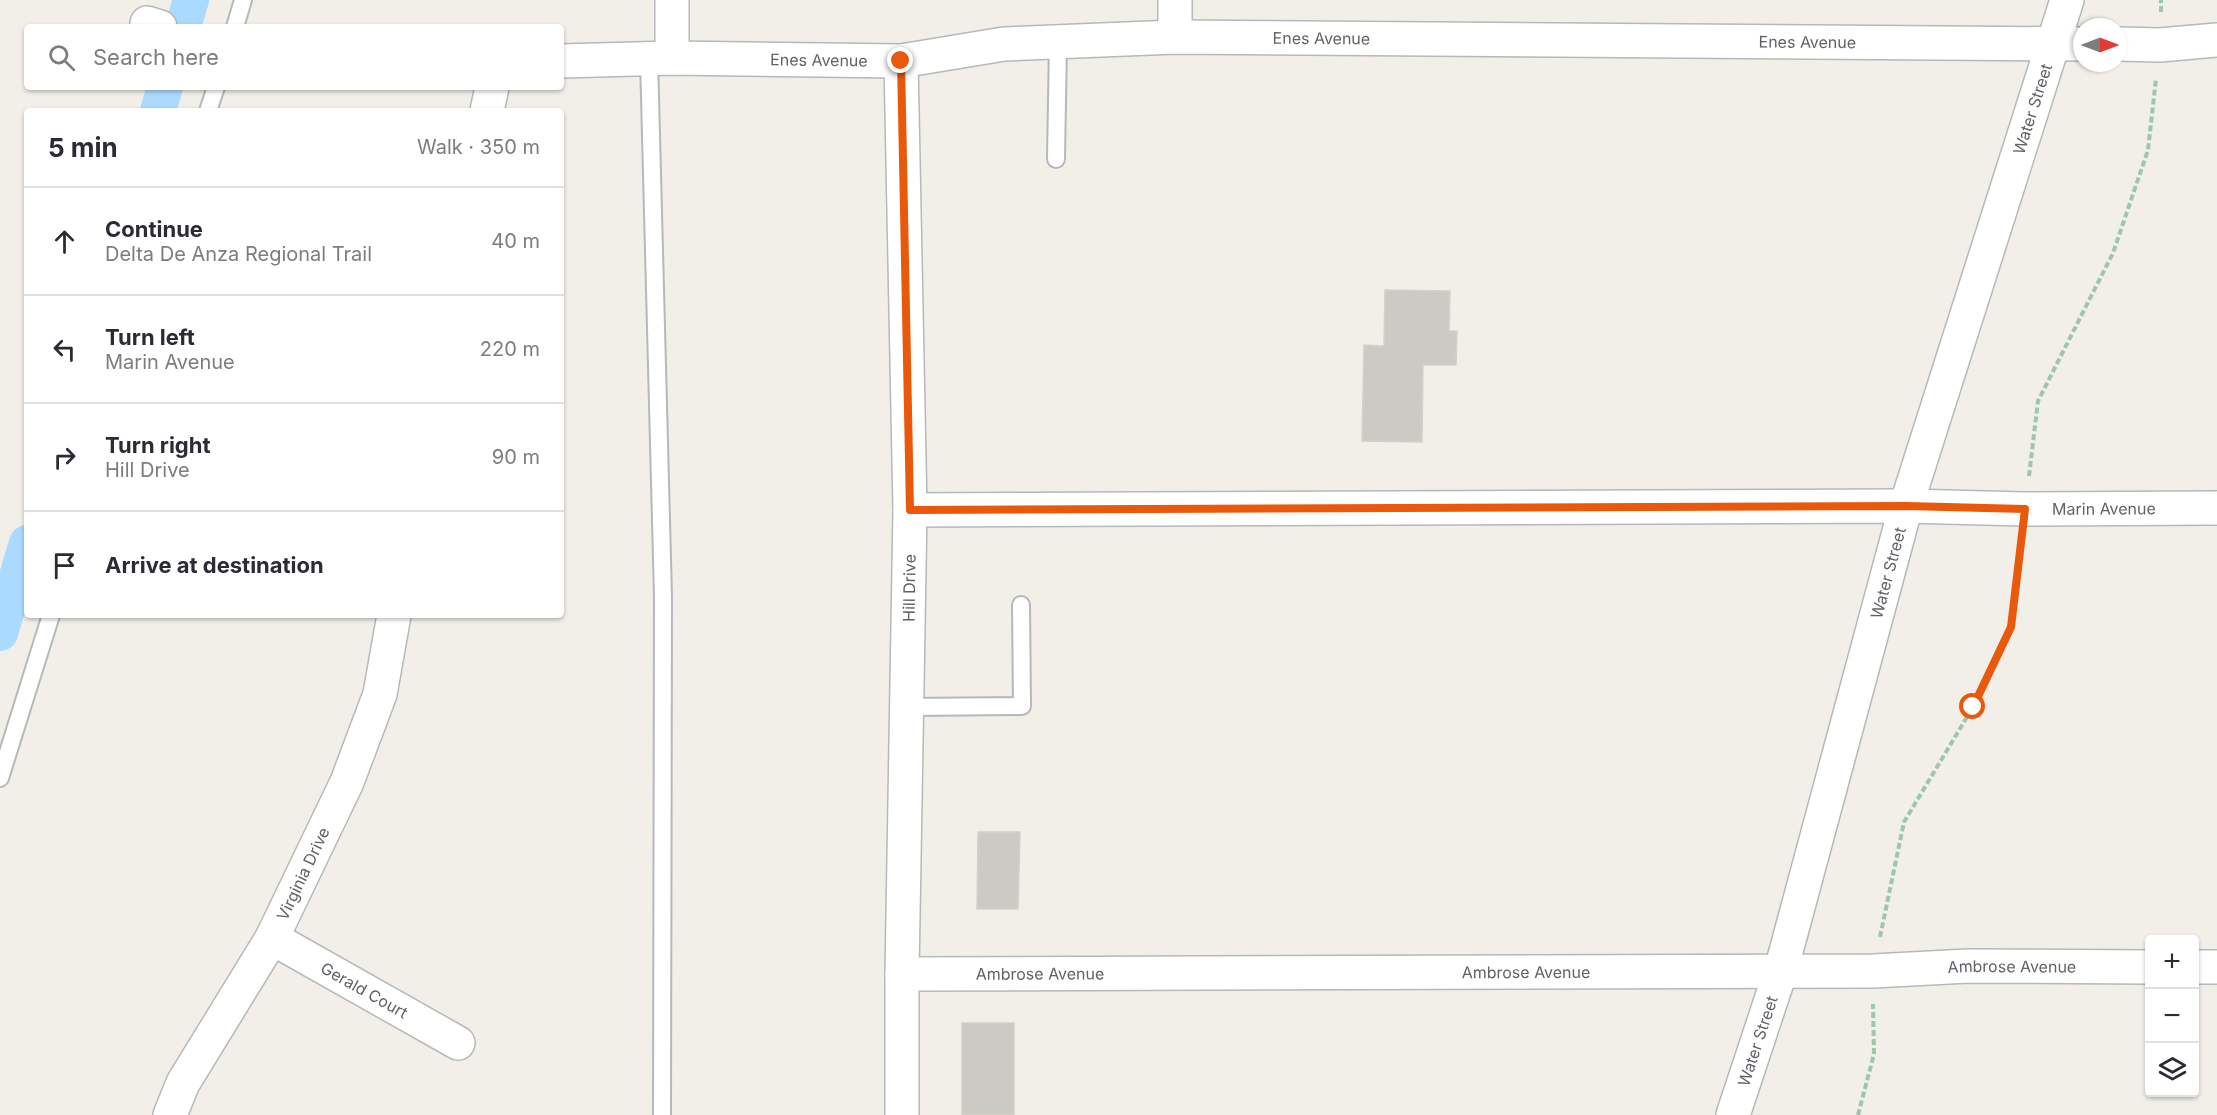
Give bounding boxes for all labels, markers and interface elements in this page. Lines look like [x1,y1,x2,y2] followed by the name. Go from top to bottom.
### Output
[2073,18,2127,72] north arrow
[24,24,564,90] search box
[1273,28,1370,49] street label: Enes Avenue
[1759,32,1856,52] street label: Enes Avenue
[45,41,78,74] icon: search
[93,44,219,70] text: Search here
[887,47,913,73] route end
[770,49,868,71] street label: Enes Avenue
[2009,61,2056,157] street label: Water Street
[48,132,118,163] text: 5 min
[417,135,540,159] text: Walk · 350 m
[105,216,203,242] text: Continue
[48,225,81,258] icon: ahead
[491,229,540,253] text: 40 m
[105,242,372,266] text: Delta De Anza Regional Trail
[105,324,195,350] text: Turn left
[48,333,81,366] icon: left
[480,337,540,361] text: 220 m
[105,350,235,374] text: Marin Avenue
[105,432,211,458] text: Turn right
[48,441,81,474] icon: right
[492,445,540,469] text: 90 m
[105,458,190,482] text: Hill Drive
[2052,498,2156,519] street label: Marin Avenue
[1866,525,1910,621] street label: Water Street
[48,549,81,582] icon: arrive
[105,552,324,578] text: Arrive at destination
[898,554,920,622] street label: Hill Drive
[1959,693,1985,719] route start
[272,824,334,924] street label: Virginia Drive
[2145,935,2199,1097] map controls
[2145,935,2199,989] button: +
[1947,956,2076,977] street label: Ambrose Avenue
[317,958,411,1023] street label: Gerald Court
[1462,962,1590,982] street label: Ambrose Avenue
[976,963,1104,984] street label: Ambrose Avenue
[2145,989,2199,1043] button: −
[1733,993,1782,1089] street label: Water Street
[2145,1043,2199,1097] button: layers

